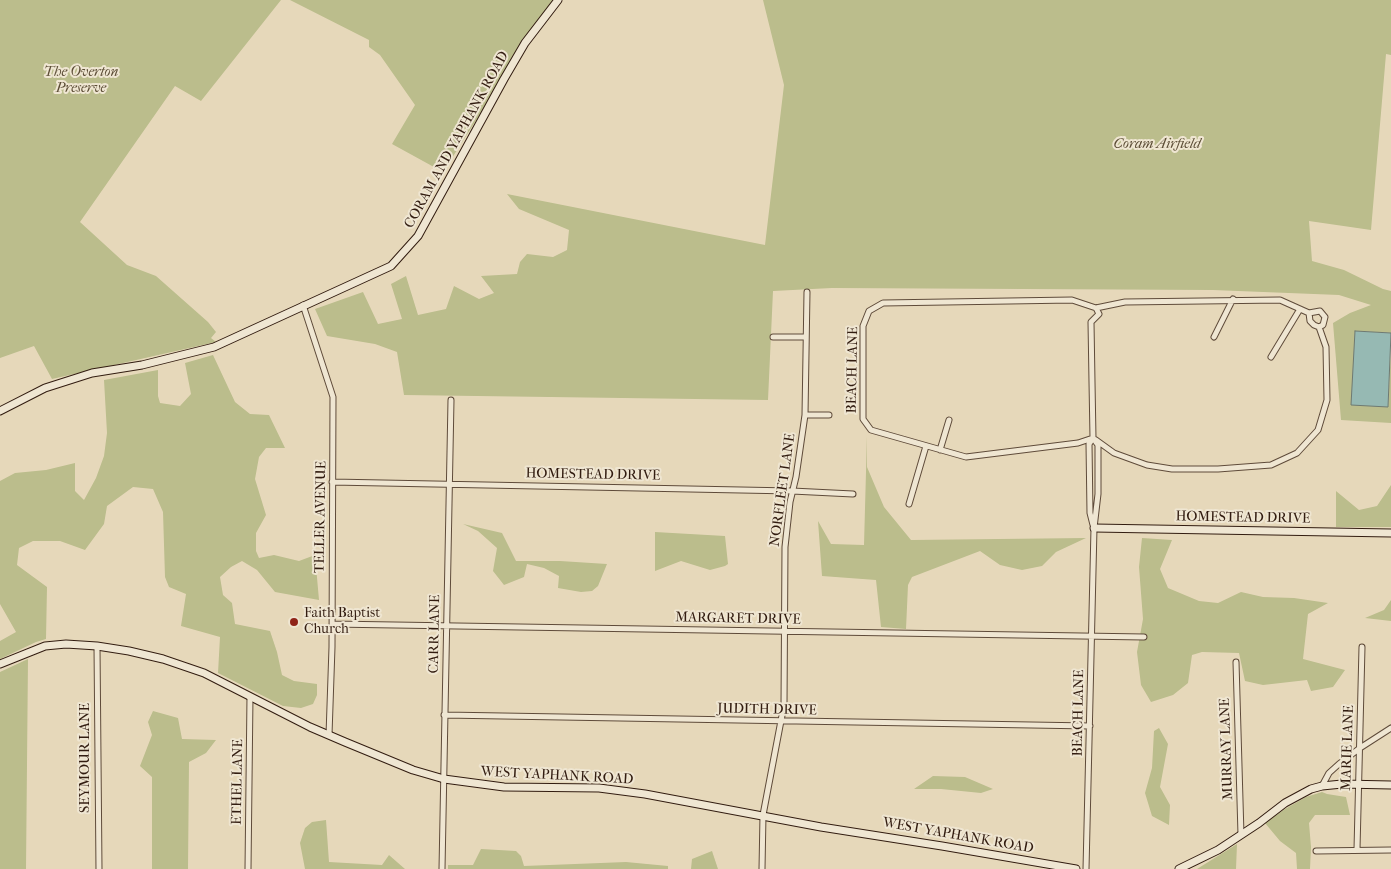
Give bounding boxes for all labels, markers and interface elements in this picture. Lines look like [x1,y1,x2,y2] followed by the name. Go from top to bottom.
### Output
[401,49,513,231] street label: CORAM AND YAPHANK ROAD
[44,65,118,98] park label: The Overton Preserve
[1114,137,1200,153] park label: Coram Airfield
[844,326,862,414] street label: BEACH LANE
[767,432,799,548] street label: NORFLEET LANE
[312,461,330,573] street label: TELLER AVENUE
[525,465,661,485] street label: HOMESTEAD DRIVE
[1175,508,1311,528] street label: HOMESTEAD DRIVE
[426,595,444,673] street label: CARR LANE
[304,606,380,638] place label: Faith Baptist Church
[675,610,801,628] street label: MARGARET DRIVE
[288,616,300,628] marker: Faith Baptist Church
[1070,669,1088,757] street label: BEACH LANE
[1217,698,1237,800] street label: MURRAY LANE
[717,701,817,719] street label: JUDITH DRIVE
[78,703,94,813] street label: SEYMOUR LANE
[1338,705,1358,791] street label: MARIE LANE
[229,739,247,825] street label: ETHEL LANE
[480,764,634,788] street label: WEST YAPHANK ROAD
[881,814,1035,858] street label: WEST YAPHANK ROAD

